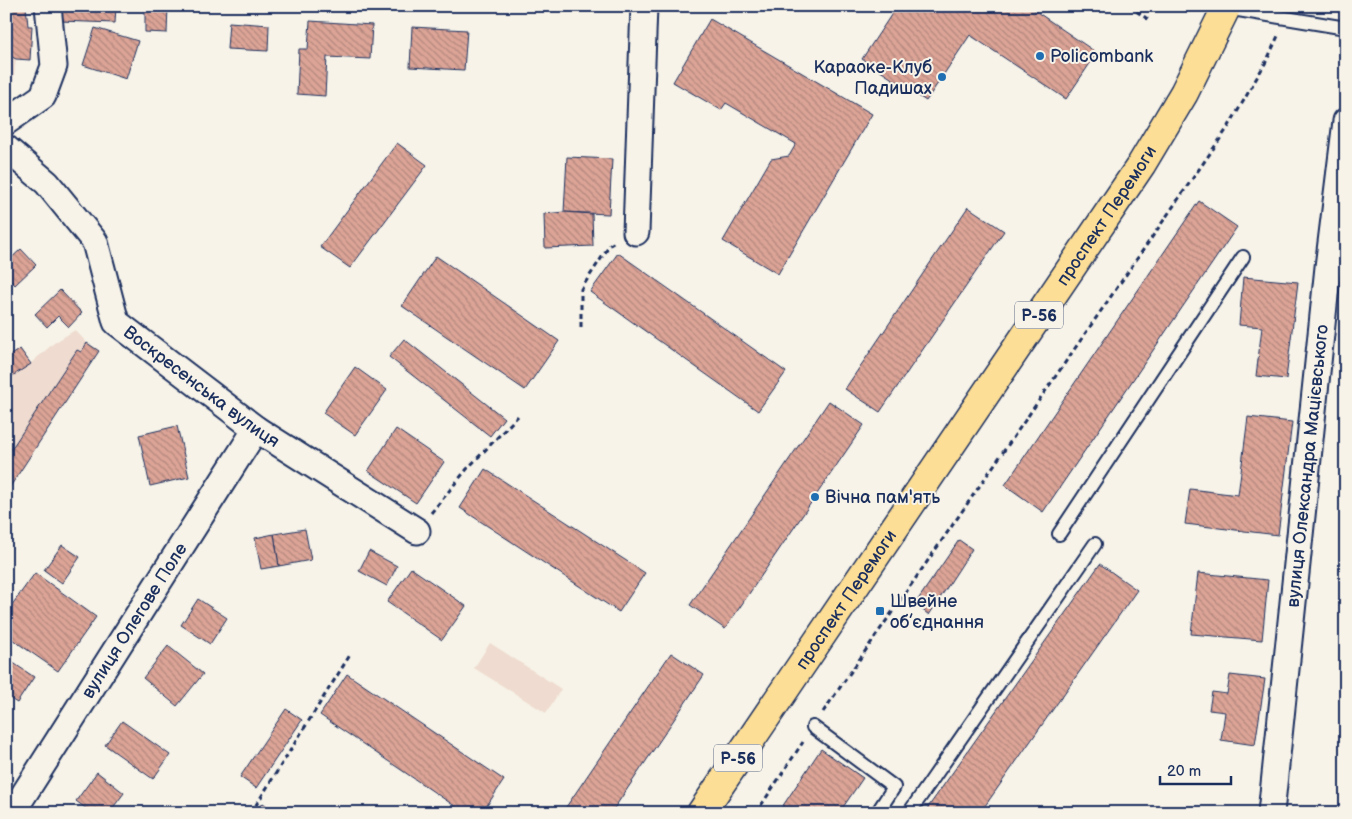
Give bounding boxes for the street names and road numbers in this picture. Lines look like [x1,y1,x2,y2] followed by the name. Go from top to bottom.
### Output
[1052,142,1161,290] street label: проспект Перемоги
[1015,302,1063,328] road number: Р-56
[119,322,283,452] street label: Воскресенська вулиця
[1283,323,1333,608] street label: вулиця Олександра Мацієвського
[792,526,901,674] street label: проспект Перемоги
[78,539,192,702] street label: вулиця Олегове Поле
[714,744,762,771] road number: Р-56

